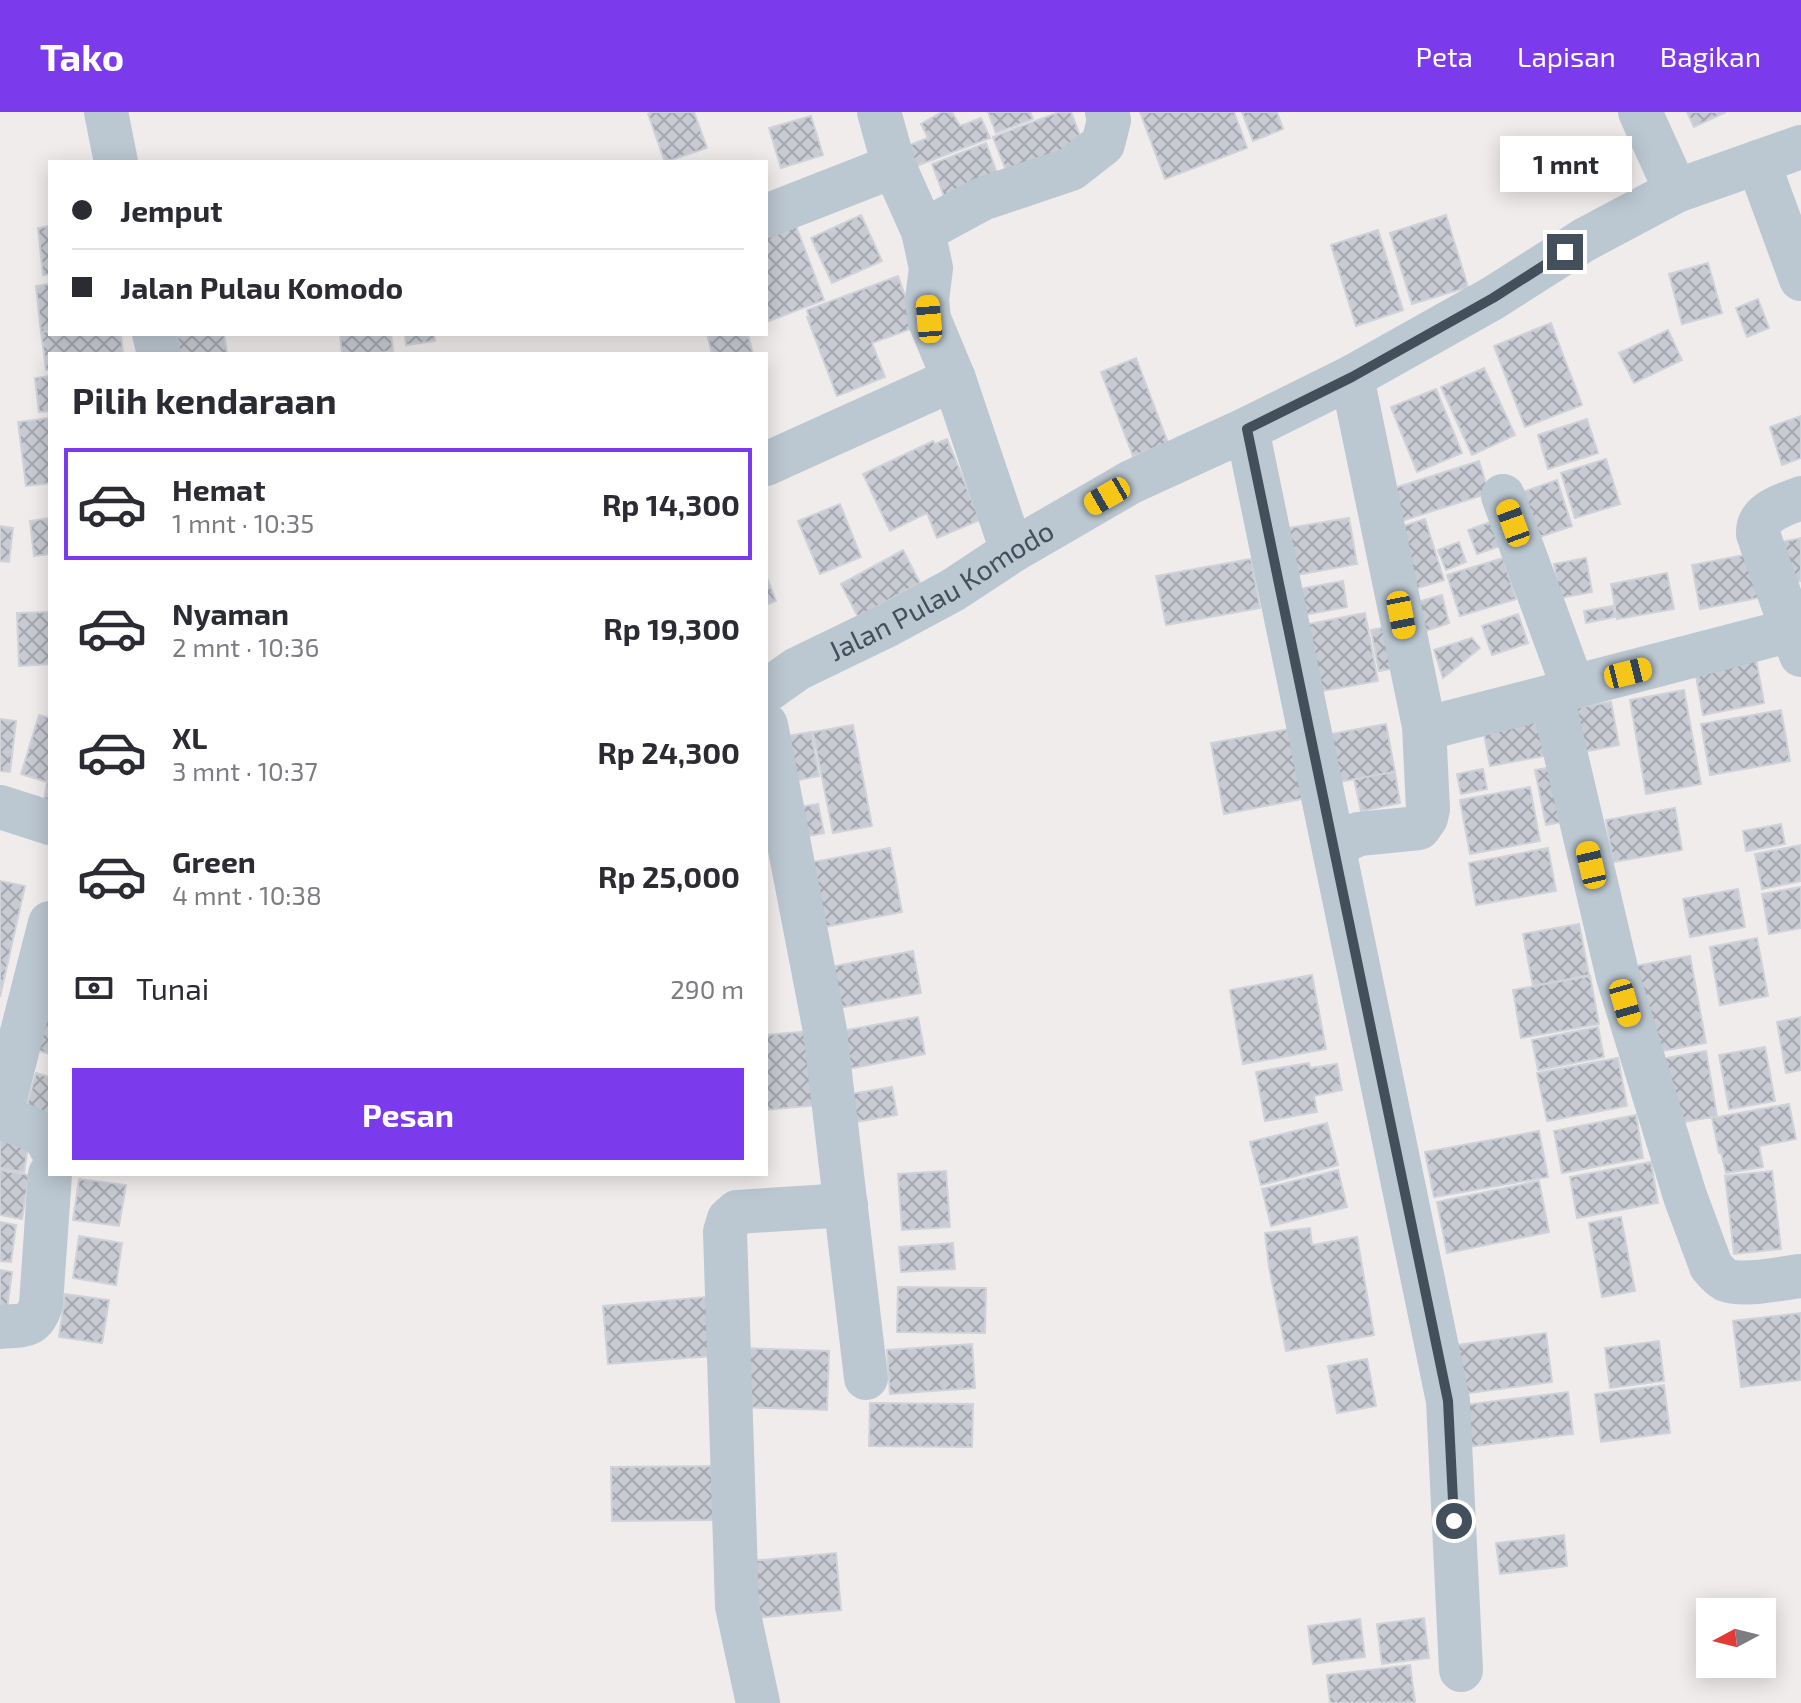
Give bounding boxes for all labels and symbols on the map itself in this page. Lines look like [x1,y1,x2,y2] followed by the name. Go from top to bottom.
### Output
[1499,136,1631,192] callout: 1 mnt
[1547,234,1583,270] route end
[915,294,943,344] car
[1080,474,1134,518] car
[1494,496,1532,550] car
[822,513,1059,667] street label: Jalan Pulau Komodo
[1385,589,1417,641] car
[1602,656,1654,690] car
[1574,839,1608,891] car
[1607,977,1643,1029] car
[1436,1503,1472,1539] route start
[1696,1598,1776,1678] north arrow

